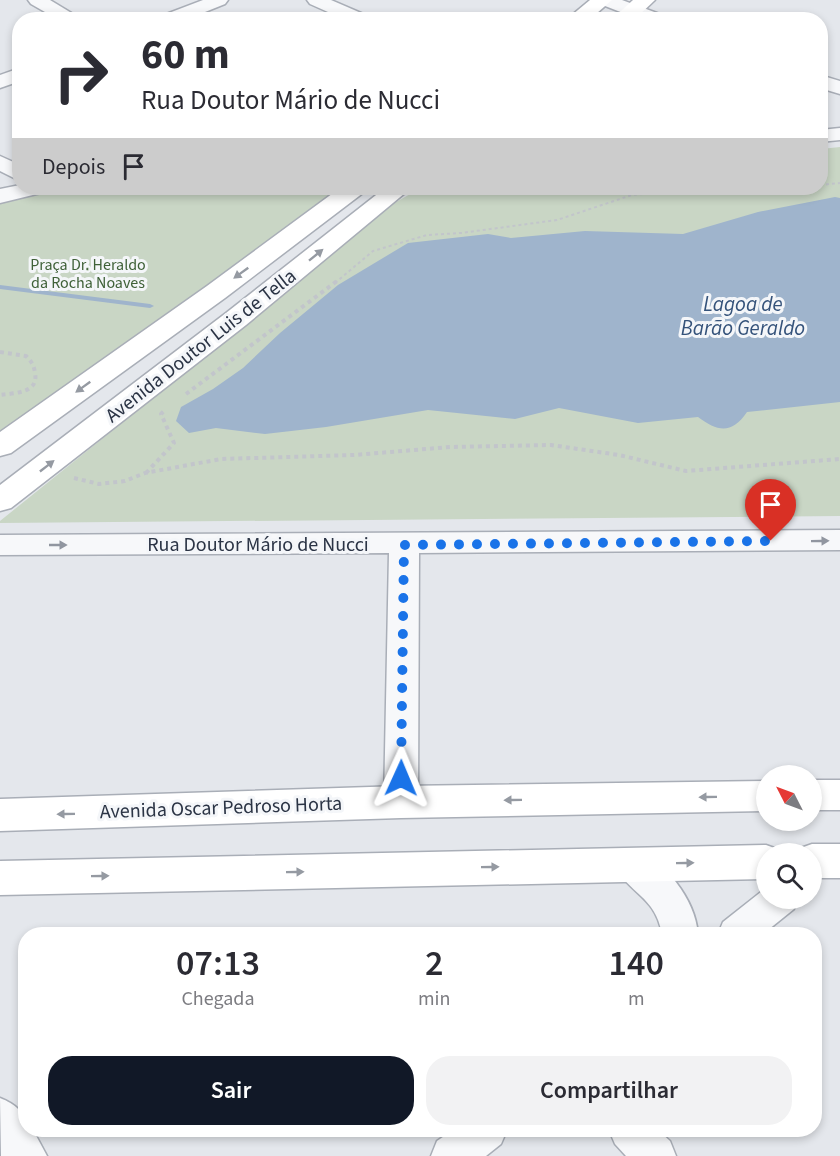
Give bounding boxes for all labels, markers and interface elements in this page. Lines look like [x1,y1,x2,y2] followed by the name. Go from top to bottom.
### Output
[141,25,230,85] text: 60 m
[42,36,120,114] icon: right
[141,81,440,120] text: Rua Doutor Mário de Nucci
[117,150,150,183] icon: arrive
[42,151,105,183] text: Depois
[308,248,324,261] one-way arrow
[30,254,146,294] park label: Praça Dr. Heraldo da Rocha Noaves
[100,262,302,430] street label: Avenida Doutor Luis de Tella
[234,267,250,279] one-way arrow
[681,289,805,343] water label: Lagoa de Barão Geraldo
[75,381,91,393] one-way arrow
[39,460,55,472] one-way arrow
[745,479,796,541] pin
[754,488,787,521] icon: arrive
[147,531,369,559] street label: Rua Doutor Mário de Nucci
[811,536,830,545] one-way arrow
[49,540,68,550] one-way arrow
[369,746,433,810] position arrow
[756,765,822,831] north arrow
[756,765,822,909] map controls
[99,790,343,826] street label: Avenida Oscar Pedroso Horta
[699,792,718,802] one-way arrow
[504,795,523,805] one-way arrow
[57,809,76,819] one-way arrow
[756,843,822,909] button: search
[676,858,695,868] one-way arrow
[481,863,500,872] one-way arrow
[286,867,305,876] one-way arrow
[91,871,110,881] one-way arrow
[176,938,260,989] text: 07:13
[425,938,443,989] text: 2
[608,938,664,989] text: 140
[181,985,254,1013] text: Chegada
[418,985,450,1013] text: min
[628,985,644,1013] text: m
[48,1056,414,1125] button: Sair
[426,1056,792,1125] button: Compartilhar

